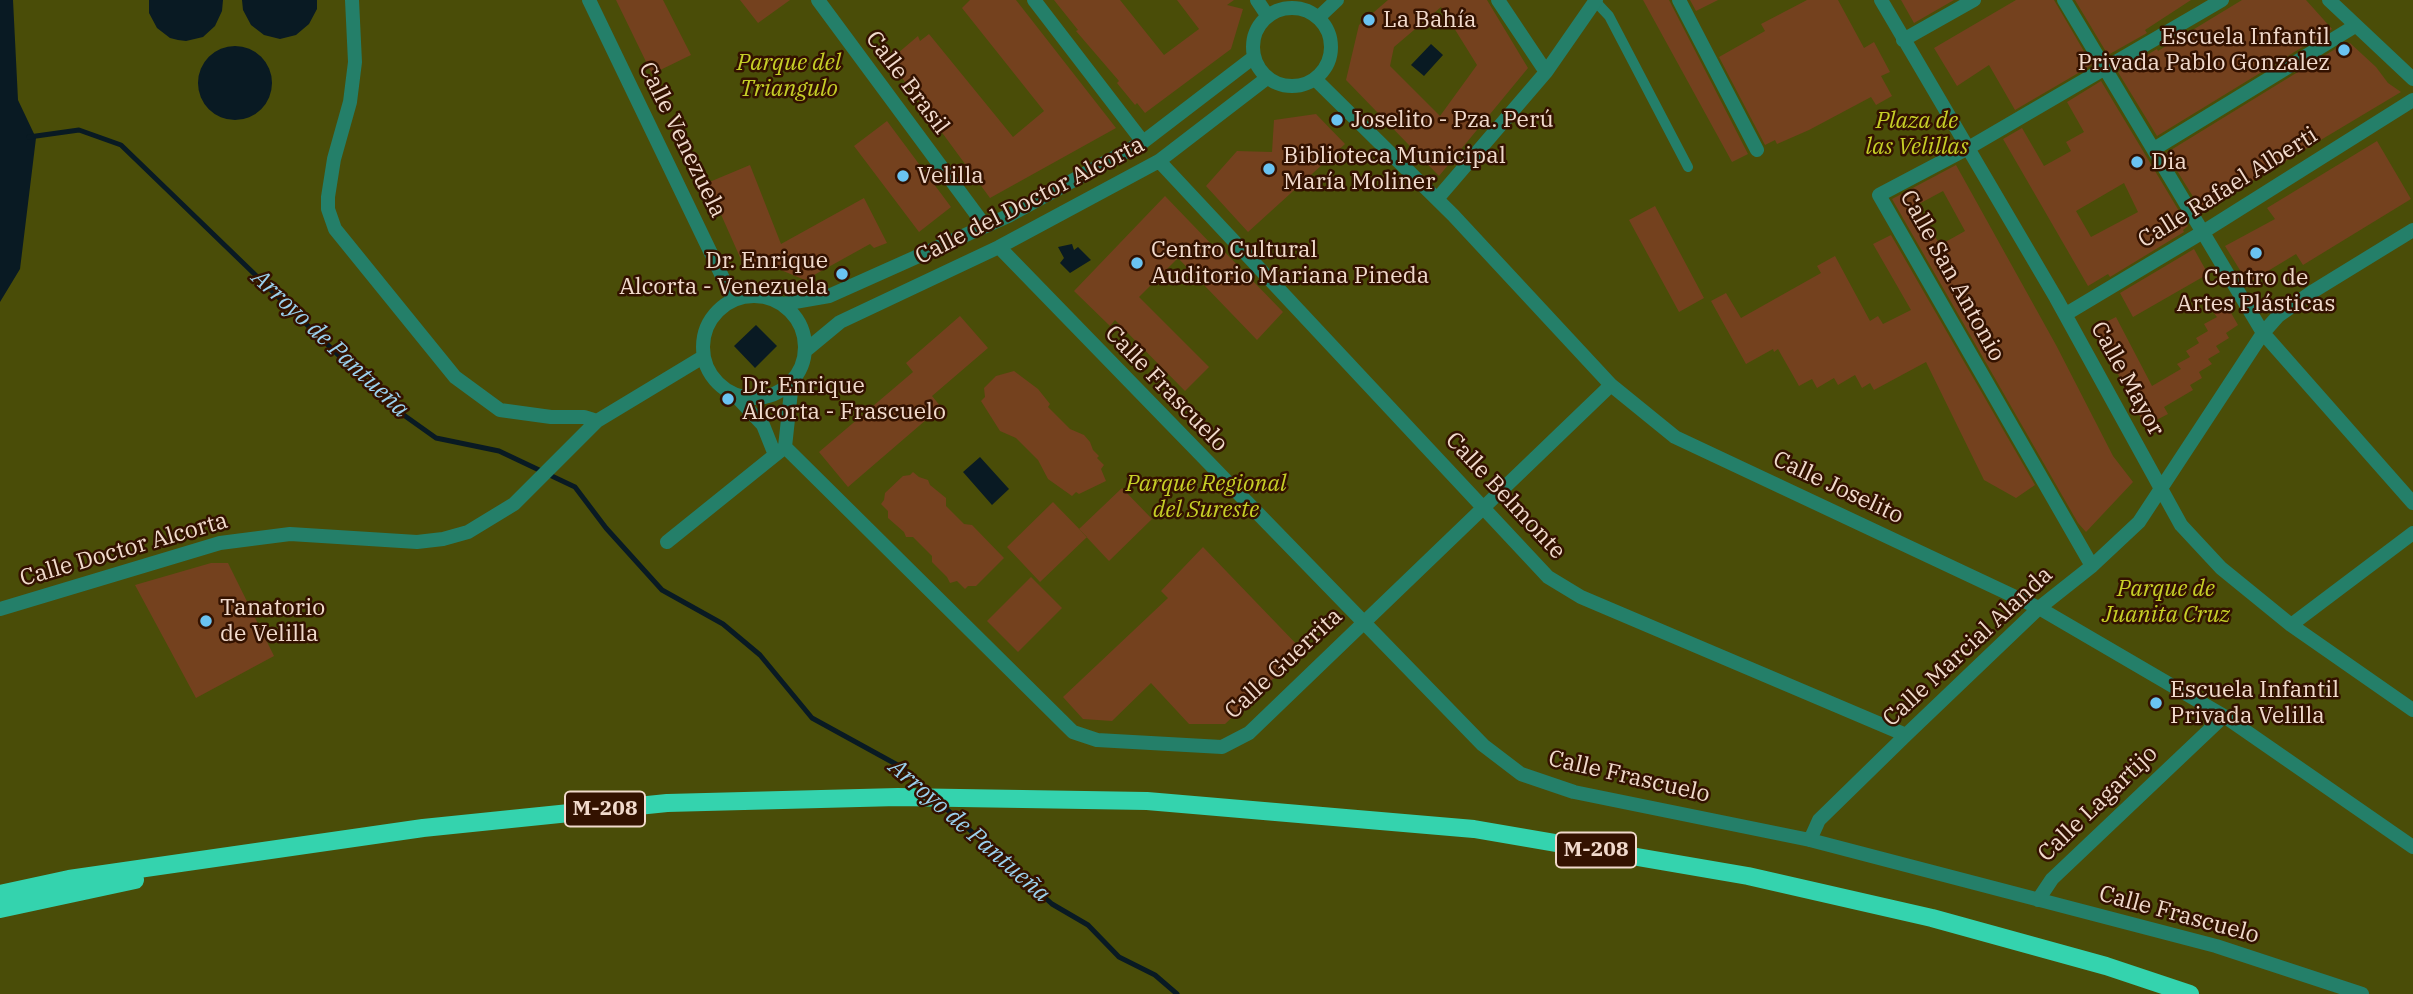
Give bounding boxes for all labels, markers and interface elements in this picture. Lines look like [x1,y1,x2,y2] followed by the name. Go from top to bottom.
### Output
[1383,6,1477,34] place label: La Bahía
[1361,12,1377,28] marker: La Bahía
[2077,23,2330,77] place label: Escuela Infantil Privada Pablo Gonzalez
[859,26,955,140] street label: Calle Brasil
[2336,42,2352,58] marker: Escuela Infantil Privada Pablo Gonzalez
[737,49,841,103] park label: Parque del Triangulo
[632,58,732,222] street label: Calle Venezuela
[1351,106,1554,134] place label: Joselito - Pza. Perú
[1866,107,1968,161] park label: Plaza de las Velillas
[1329,112,1345,128] marker: Joselito - Pza. Perú
[2133,122,2323,254] street label: Calle Rafael Alberti
[911,131,1149,271] street label: Calle del Doctor Alcorta
[1283,142,1506,196] place label: Biblioteca Municipal María Moliner
[2151,148,2187,176] place label: Dia
[2129,154,2145,170] marker: Dia
[1261,161,1277,177] marker: Biblioteca Municipal María Moliner
[917,162,984,190] place label: Velilla
[895,168,911,184] marker: Velilla
[1894,186,2010,366] street label: Calle San Antonio
[1151,236,1429,290] place label: Centro Cultural Auditorio Mariana Pineda
[2248,245,2264,261] marker: Centro de Artes Plásticas
[619,247,828,301] place label: Dr. Enrique Alcorta - Venezuela
[1129,255,1145,271] marker: Centro Cultural Auditorio Mariana Pineda
[245,264,415,424] water label: Arroyo de Pantueña
[2176,264,2336,318] place label: Centro de Artes Plásticas
[834,266,850,282] marker: Dr. Enrique Alcorta - Venezuela
[2084,317,2170,441] street label: Calle Mayor
[1099,320,1233,458] street label: Calle Frascuelo
[742,372,946,426] place label: Dr. Enrique Alcorta - Frascuelo
[720,391,736,407] marker: Dr. Enrique Alcorta - Frascuelo
[1439,427,1571,565] street label: Calle Belmonte
[1768,446,1908,530] street label: Calle Joselito
[1126,470,1286,524] park label: Parque Regional del Sureste
[17,507,231,593] street label: Calle Doctor Alcorta
[1878,561,2058,733] street label: Calle Marcial Alanda
[2102,575,2230,629] park label: Parque de Juanita Cruz
[220,594,325,648] place label: Tanatorio de Velilla
[1220,603,1348,725] street label: Calle Guerrita
[198,613,214,629] marker: Tanatorio de Velilla
[2170,676,2339,730] place label: Escuela Infantil Privada Velilla
[2148,695,2164,711] marker: Escuela Infantil Privada Velilla
[2032,740,2164,868] street label: Calle Lagartijo
[1546,745,1712,809] street label: Calle Frascuelo
[882,753,1056,909] water label: Arroyo de Pantueña
[565,792,645,826] road number: M-208
[1556,832,1636,868] road number: M-208
[2096,880,2262,950] street label: Calle Frascuelo

